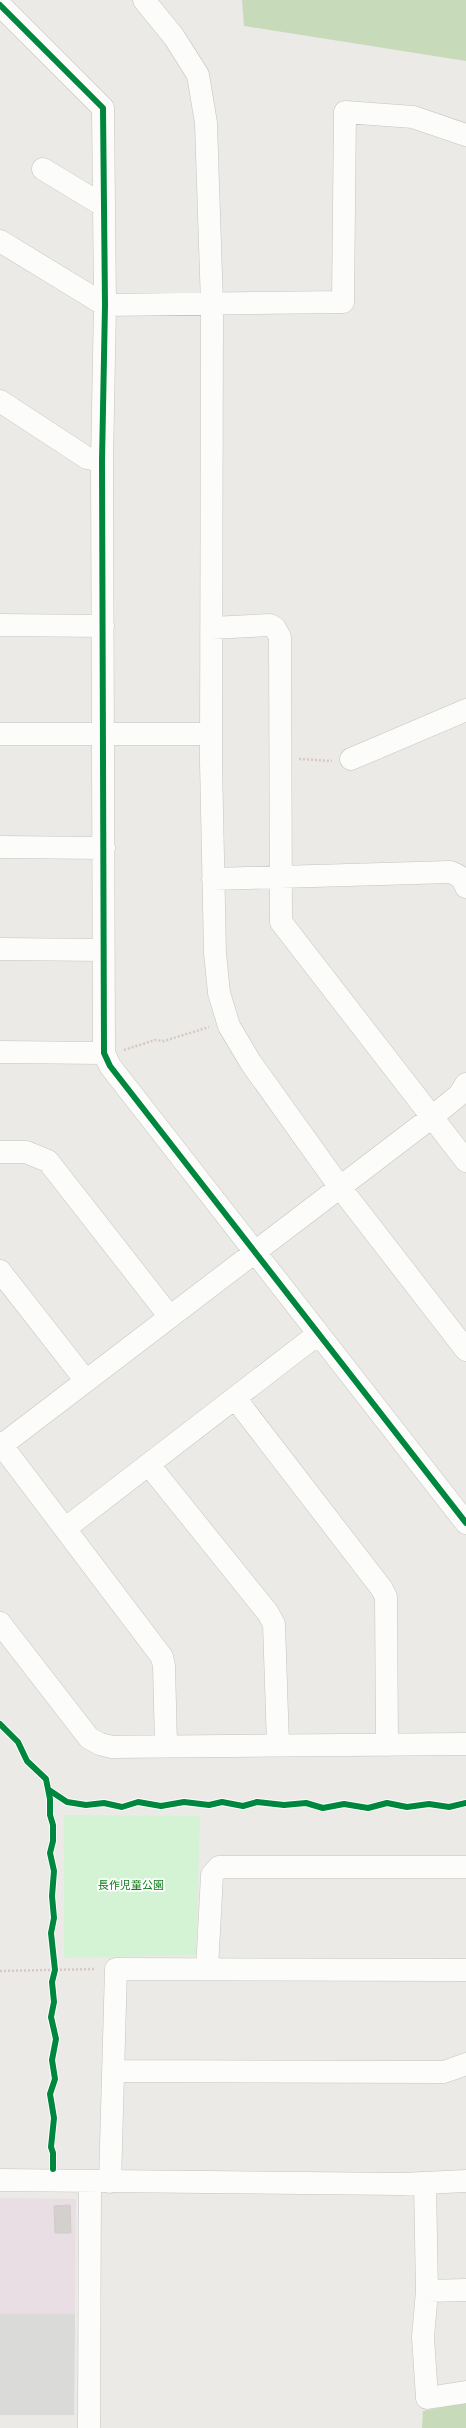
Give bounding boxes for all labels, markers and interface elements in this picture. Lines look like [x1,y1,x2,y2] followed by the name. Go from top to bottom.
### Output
[98,1879,164,1891] park label: 長作児童公園

